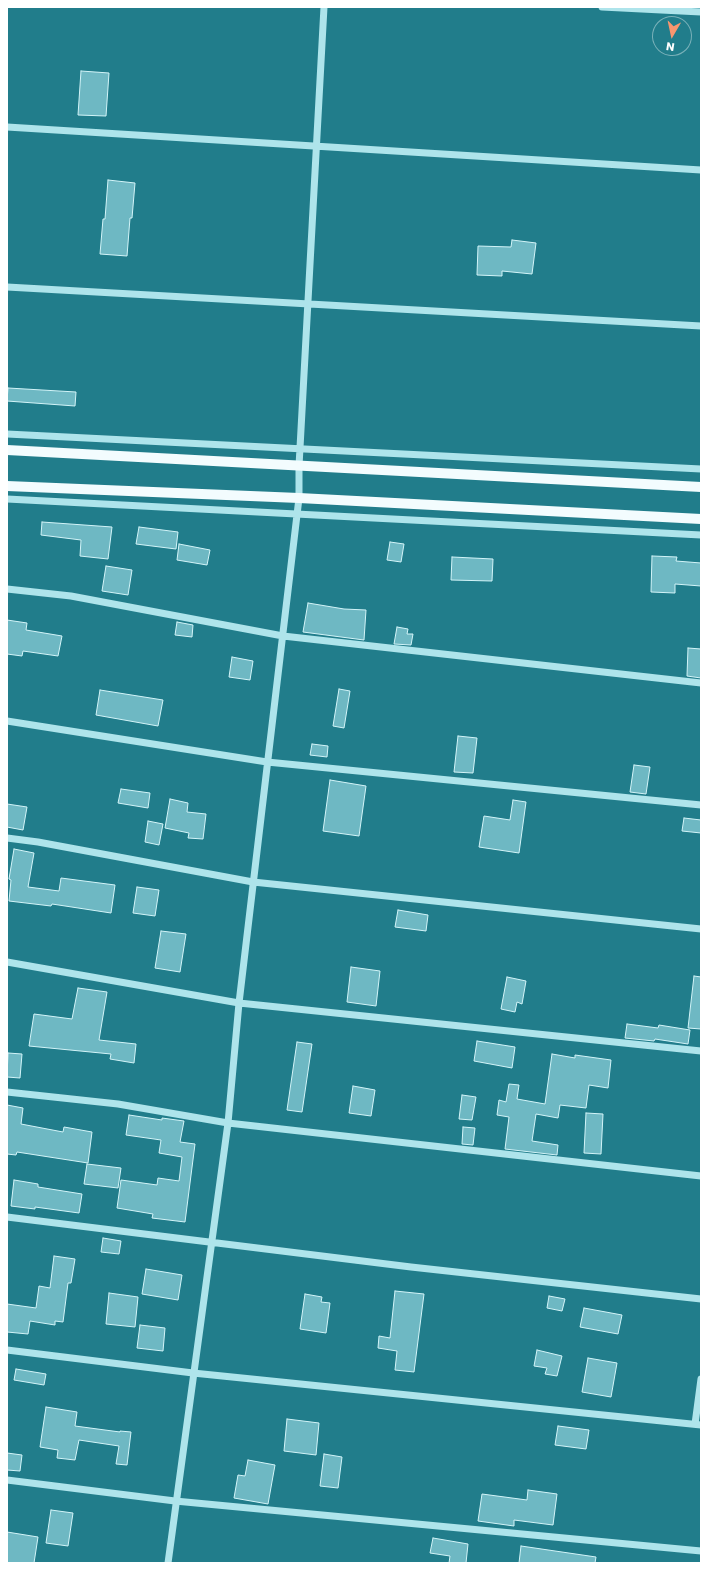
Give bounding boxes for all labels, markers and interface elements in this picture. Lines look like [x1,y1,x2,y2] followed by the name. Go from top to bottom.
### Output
[652,16,692,56] north arrow
[665,38,676,55] text: N

